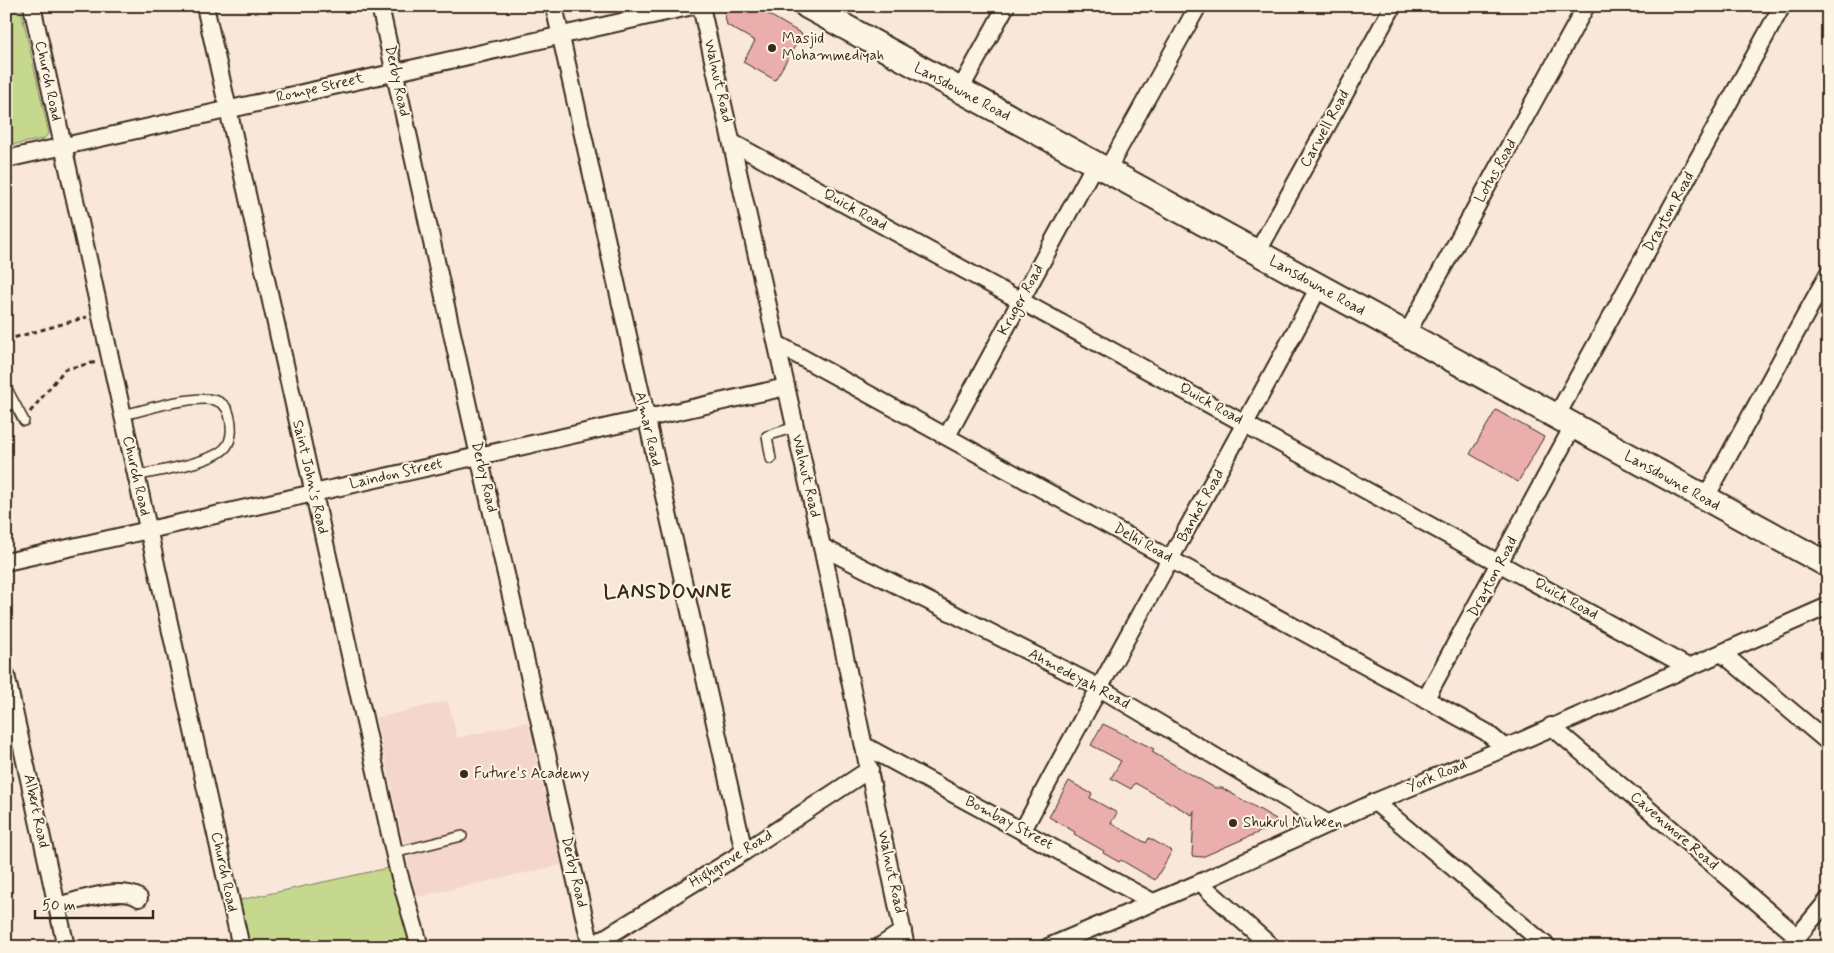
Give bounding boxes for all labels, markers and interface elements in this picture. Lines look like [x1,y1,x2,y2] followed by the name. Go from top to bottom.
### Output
[782,29,884,66] place label: Masjid Mohammediyah
[699,38,737,124] street label: Walnut Road
[30,39,66,123] street label: Church Road
[766,42,778,54] marker: Masjid Mohammediyah
[380,44,414,118] street label: Derby Road
[910,58,1014,126] street label: Lansdowne Road
[274,68,366,108] street label: Rompe Street
[1296,87,1355,171] street label: Carwell Road
[1470,136,1522,206] street label: Lotus Road
[1639,168,1699,256] street label: Drayton Road
[819,184,891,236] street label: Quick Road
[1265,251,1369,321] street label: Lansdowne Road
[993,261,1050,340] street label: Kruger Road
[1175,378,1247,430] street label: Quick Road
[630,390,666,468] street label: Almar Road
[287,418,333,536] street label: Saint John's Road
[787,433,825,519] street label: Walnut Road
[117,434,155,518] street label: Church Road
[466,440,502,514] street label: Derby Road
[1620,446,1724,516] street label: Lansdowne Road
[348,454,445,494] street label: Laindon Street
[1173,466,1229,546] street label: Bankot Road
[1110,519,1176,567] street label: Delhi Road
[1463,533,1523,621] street label: Drayton Road
[1530,573,1602,625] street label: Quick Road
[603,579,733,606] district label: LANSDOWNE
[1025,644,1133,714] street label: Ahmedeyah Road
[1404,754,1470,798] street label: York Road
[474,764,590,784] place label: Future's Academy
[458,768,470,780] marker: Future's Academy
[18,772,54,850] street label: Albert Road
[1626,787,1723,875] street label: Cavenmore Road
[961,791,1057,855] street label: Bombay Street
[1243,813,1342,833] place label: Shukrul Mubeen
[1227,817,1239,829] marker: Shukrul Mubeen
[685,825,777,893] street label: Highgrove Road
[872,829,910,915] street label: Walnut Road
[206,830,242,914] street label: Church Road
[556,835,592,909] street label: Derby Road
[35,888,152,920] scale bar
[42,896,76,916] text: 50 m

